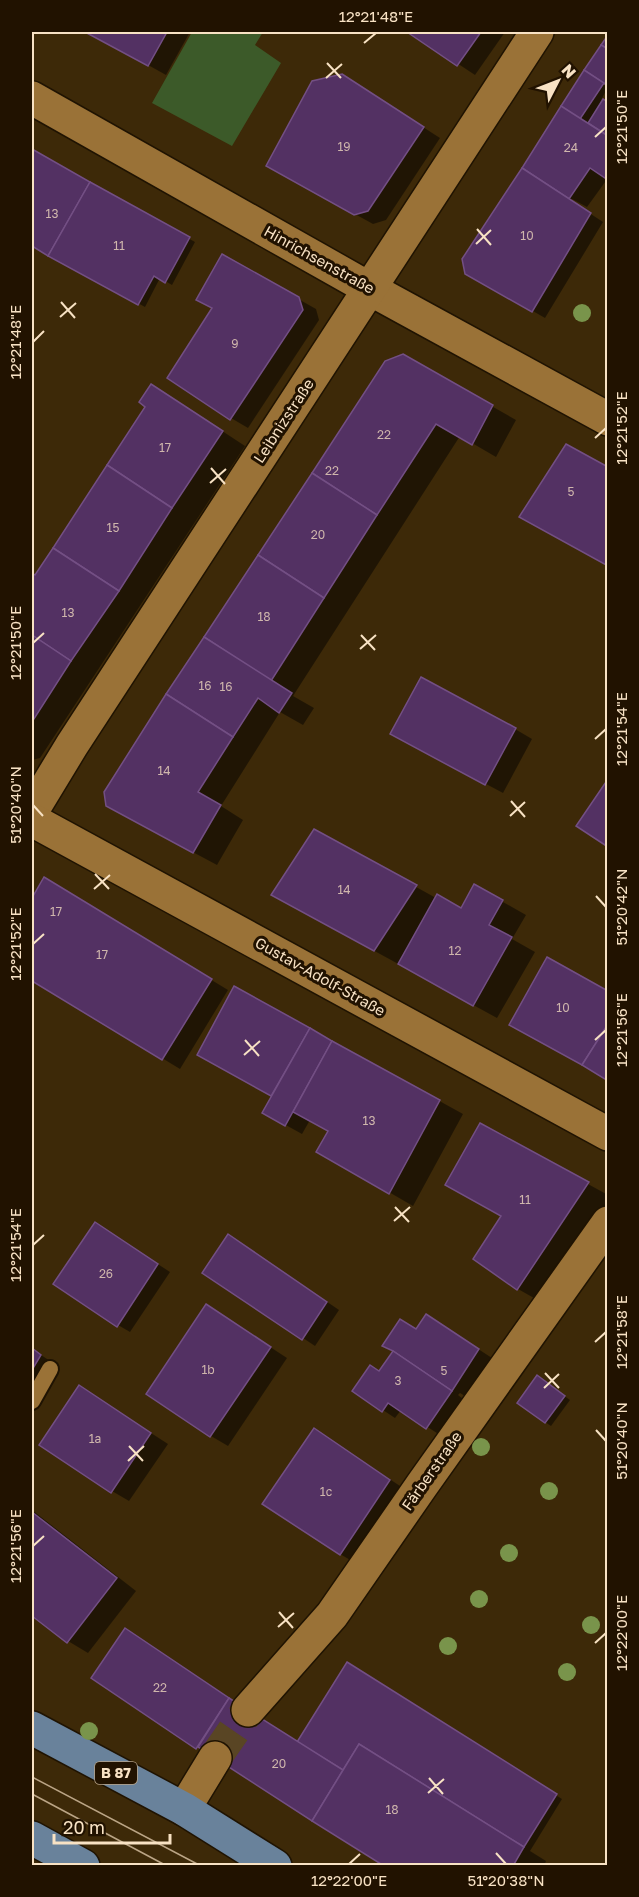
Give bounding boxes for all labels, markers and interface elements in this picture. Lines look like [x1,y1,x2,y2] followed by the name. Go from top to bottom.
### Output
[339,7,413,25] text: 12°21'48"E
[528,51,588,111] north arrow
[558,60,581,82] text: N
[612,90,630,164] text: 12°21'50"E
[337,139,351,154] house number: 19
[564,140,578,155] house number: 24
[46,206,58,221] house number: 13
[261,221,378,297] street label: Hinrichsenstraße
[520,228,534,243] house number: 10
[113,238,125,253] house number: 11
[6,305,24,379] text: 12°21'48"E
[231,336,239,351] house number: 9
[249,375,317,466] street label: Leibnizstraße
[612,391,630,465] text: 12°21'52"E
[377,427,391,442] house number: 22
[159,440,171,455] house number: 17
[325,463,339,478] house number: 22
[568,484,575,499] house number: 5
[107,520,119,535] house number: 15
[311,527,325,542] house number: 20
[62,605,74,620] house number: 13
[6,606,24,680] text: 12°21'50"E
[257,609,271,624] house number: 18
[198,678,212,693] house number: 16
[219,679,233,694] house number: 16
[612,692,630,766] text: 12°21'54"E
[157,763,171,778] house number: 14
[6,766,24,844] text: 51°20'40"N
[612,868,630,946] text: 51°20'42"N
[337,882,351,897] house number: 14
[50,904,62,919] house number: 17
[6,907,24,981] text: 12°21'52"E
[252,933,389,1020] street label: Gustav-Adolf-Straße
[449,943,461,958] house number: 12
[96,947,108,962] house number: 17
[612,993,630,1067] text: 12°21'56"E
[556,1000,570,1015] house number: 10
[363,1113,375,1128] house number: 13
[519,1192,531,1207] house number: 11
[6,1208,24,1282] text: 12°21'54"E
[99,1266,113,1281] house number: 26
[612,1295,630,1369] text: 12°21'58"E
[201,1362,215,1377] house number: 1b
[441,1363,448,1378] house number: 5
[394,1373,402,1388] house number: 3
[612,1402,630,1480] text: 51°20'40"N
[397,1427,465,1513] street label: Färberstraße
[89,1431,101,1446] house number: 1a
[320,1484,333,1499] house number: 1c
[6,1509,24,1583] text: 12°21'56"E
[612,1595,630,1671] text: 12°22'00"E
[153,1680,167,1695] house number: 22
[272,1756,286,1771] house number: 20
[95,1762,137,1784] road number: B 87
[385,1802,399,1817] house number: 18
[54,1807,170,1845] scale bar
[63,1816,105,1838] text: 20 m
[311,1871,387,1889] text: 12°22'00"E
[467,1871,545,1889] text: 51°20'38"N

